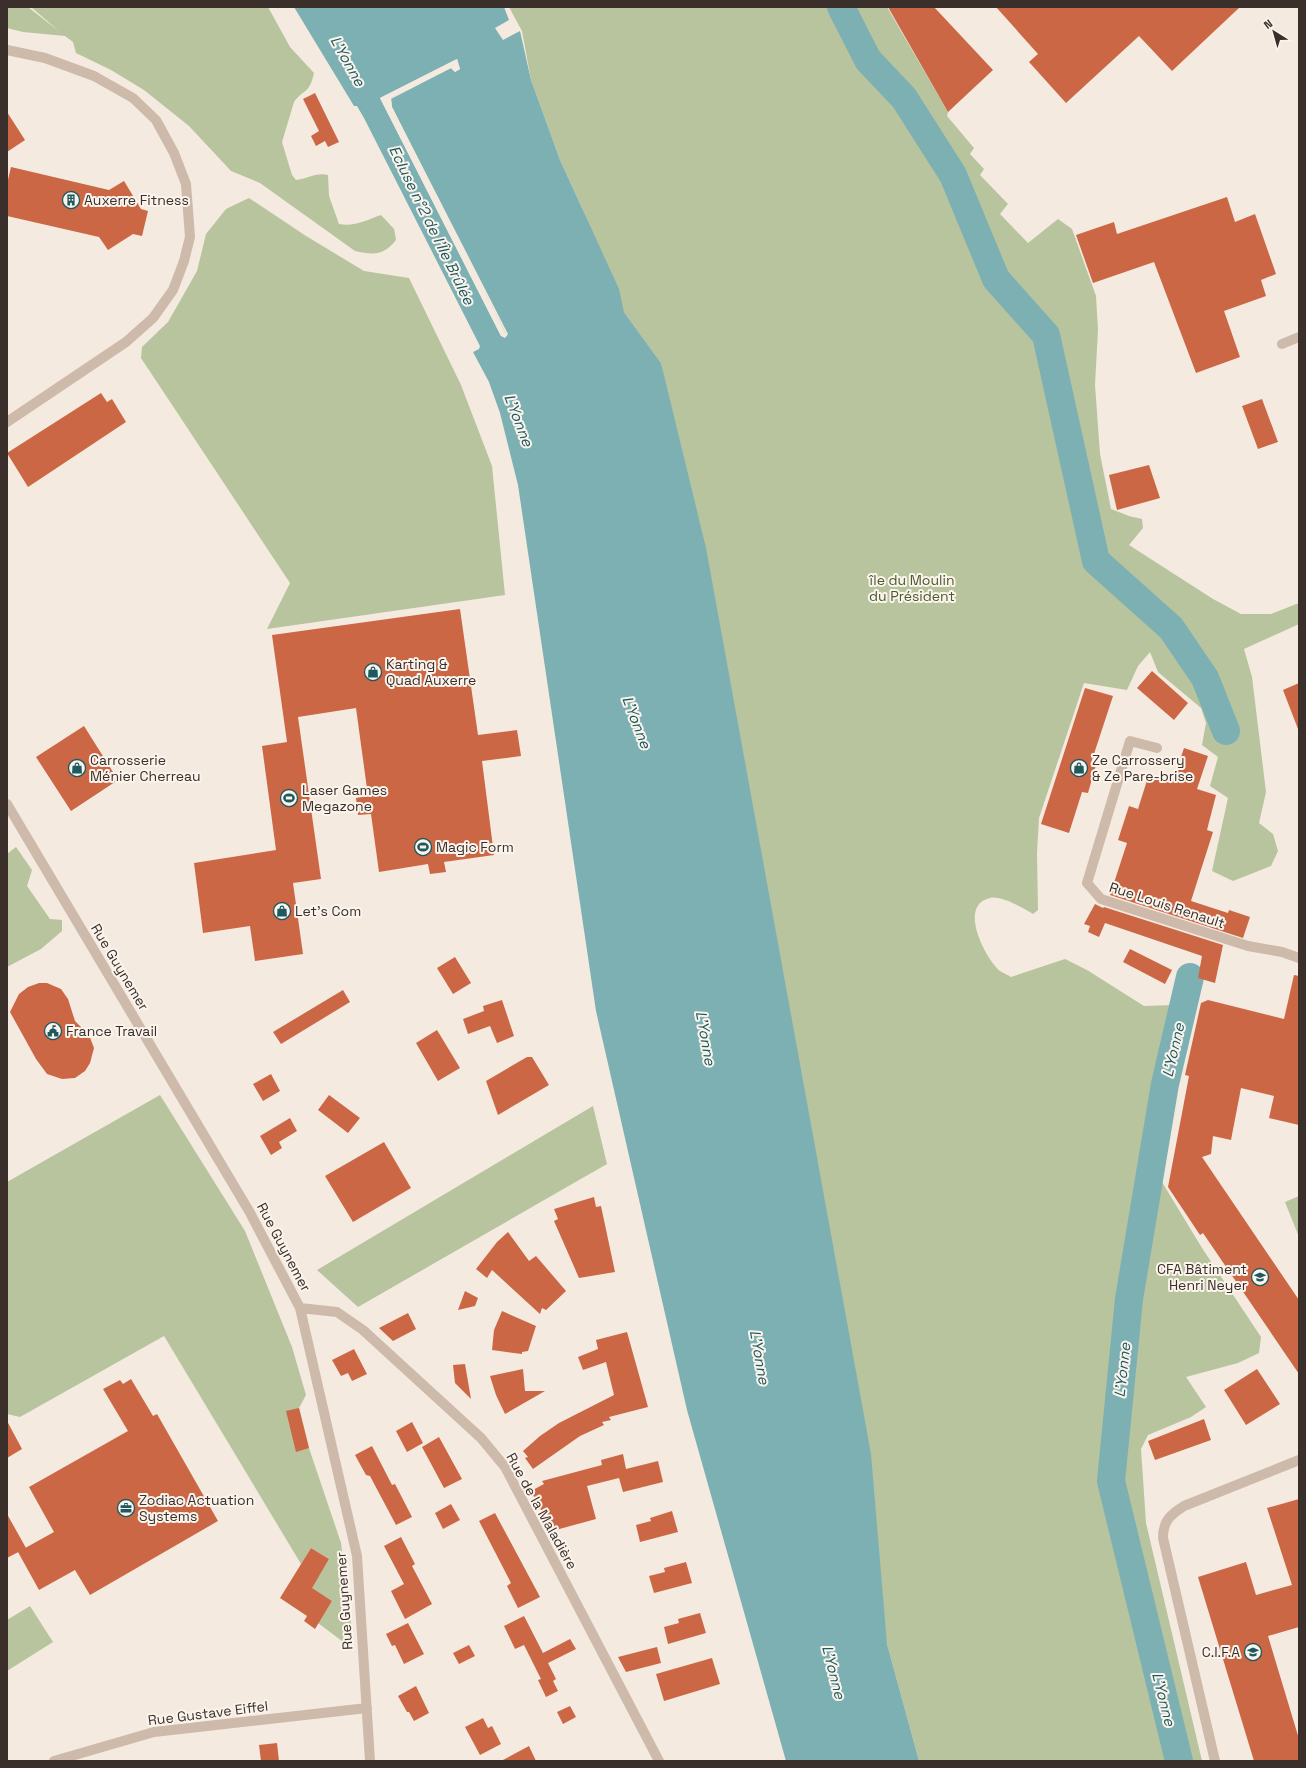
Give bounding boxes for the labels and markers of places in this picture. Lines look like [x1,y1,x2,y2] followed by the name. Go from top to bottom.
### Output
[61,190,81,210] building icon: Auxerre Fitness
[84,191,189,209] place label: Auxerre Fitness
[386,655,476,689] place label: Karting & Quad Auxerre
[363,662,383,682] shop icon: Karting & Quad Auxerre
[90,751,200,785] place label: Carrosserie Ménier Cherreau
[1092,751,1193,785] place label: Ze Carrossery & Ze Pare-brise
[67,758,87,778] shop icon: Carrosserie Ménier Cherreau
[1069,758,1089,778] shop icon: Ze Carrossery & Ze Pare-brise
[302,781,387,815] place label: Laser Games Megazone
[279,788,299,808] sports icon: Laser Games Megazone
[413,837,433,857] sports icon: Magic Form
[436,838,514,856] place label: Magic Form
[272,901,292,921] shop icon: Let's Com
[295,902,361,920] place label: Let's Com
[43,1021,63,1041] public building icon: France Travail
[66,1022,157,1040] place label: France Travail
[1157,1260,1247,1294] place label: CFA Bâtiment Henri Neyer
[1250,1267,1270,1287] school or university icon: CFA Bâtiment Henri Neyer
[139,1491,254,1525] place label: Zodiac Actuation Systems
[116,1498,136,1518] office icon: Zodiac Actuation Systems
[1243,1642,1263,1662] school or university icon: C.I.F.A
[1202,1643,1240,1661] place label: C.I.F.A

